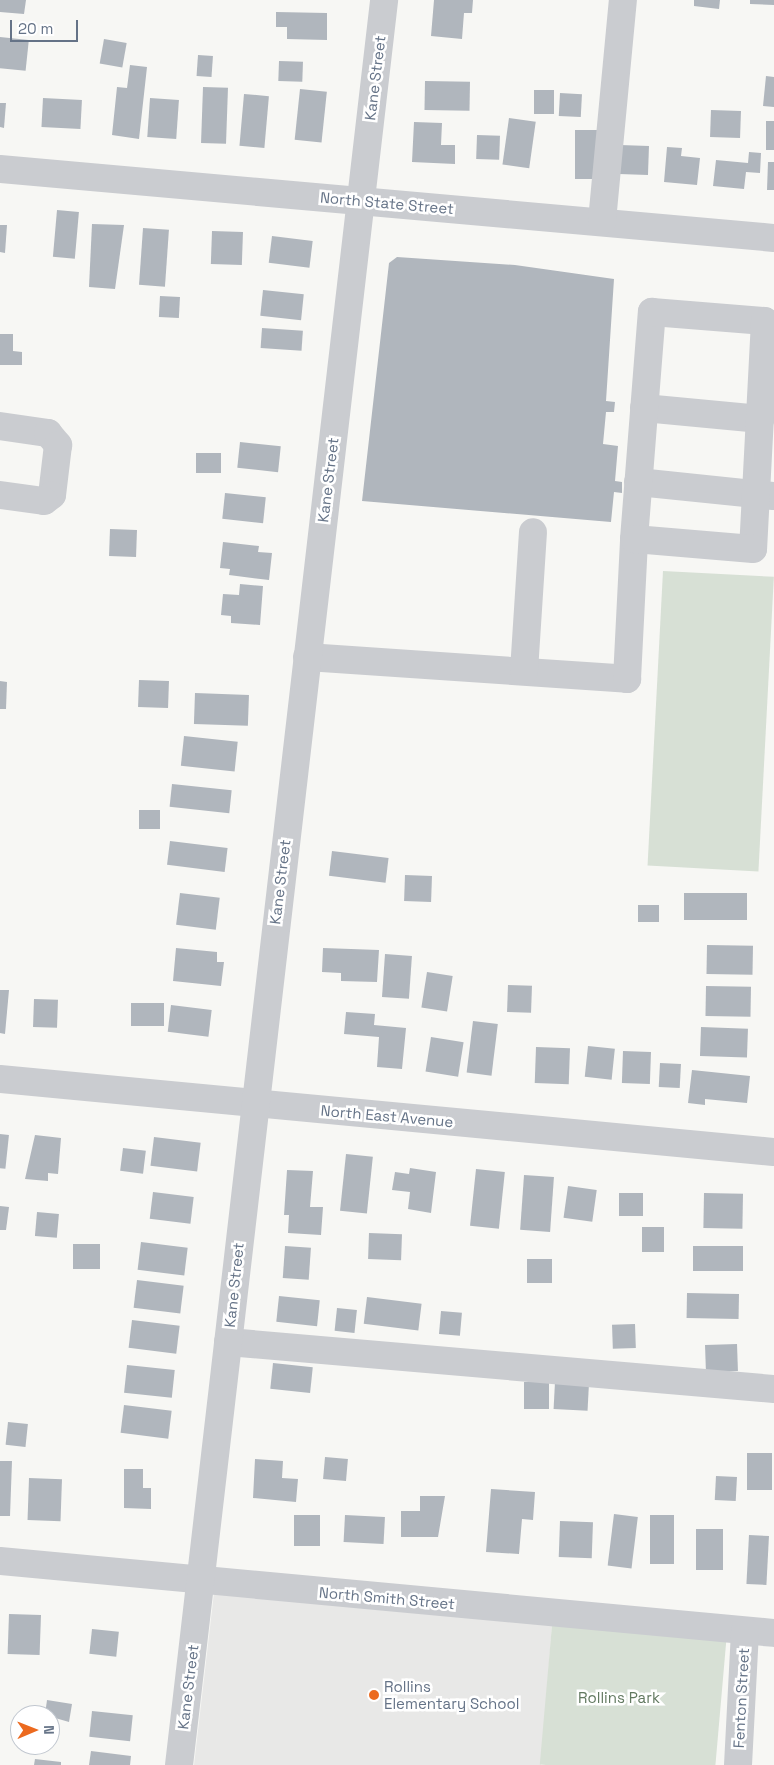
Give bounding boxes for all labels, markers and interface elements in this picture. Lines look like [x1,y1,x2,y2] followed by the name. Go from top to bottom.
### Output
[12,10,80,42] scale bar
[18,19,53,38] text: 20 m
[361,34,389,122] street label: Kane Street
[319,188,455,218] street label: North State Street
[314,436,342,524] street label: Kane Street
[266,838,294,926] street label: Kane Street
[320,1101,454,1131] street label: North East Avenue
[221,1242,247,1328] street label: Kane Street
[318,1583,456,1613] street label: North Smith Street
[174,1643,202,1731] street label: Kane Street
[729,1647,753,1749] street label: Fenton Street
[384,1677,520,1712] place label: Rollins Elementary School
[368,1689,380,1701] marker: Rollins Elementary School
[578,1689,660,1707] park label: Rollins Park
[10,1705,60,1755] north arrow
[40,1725,58,1735] text: N

